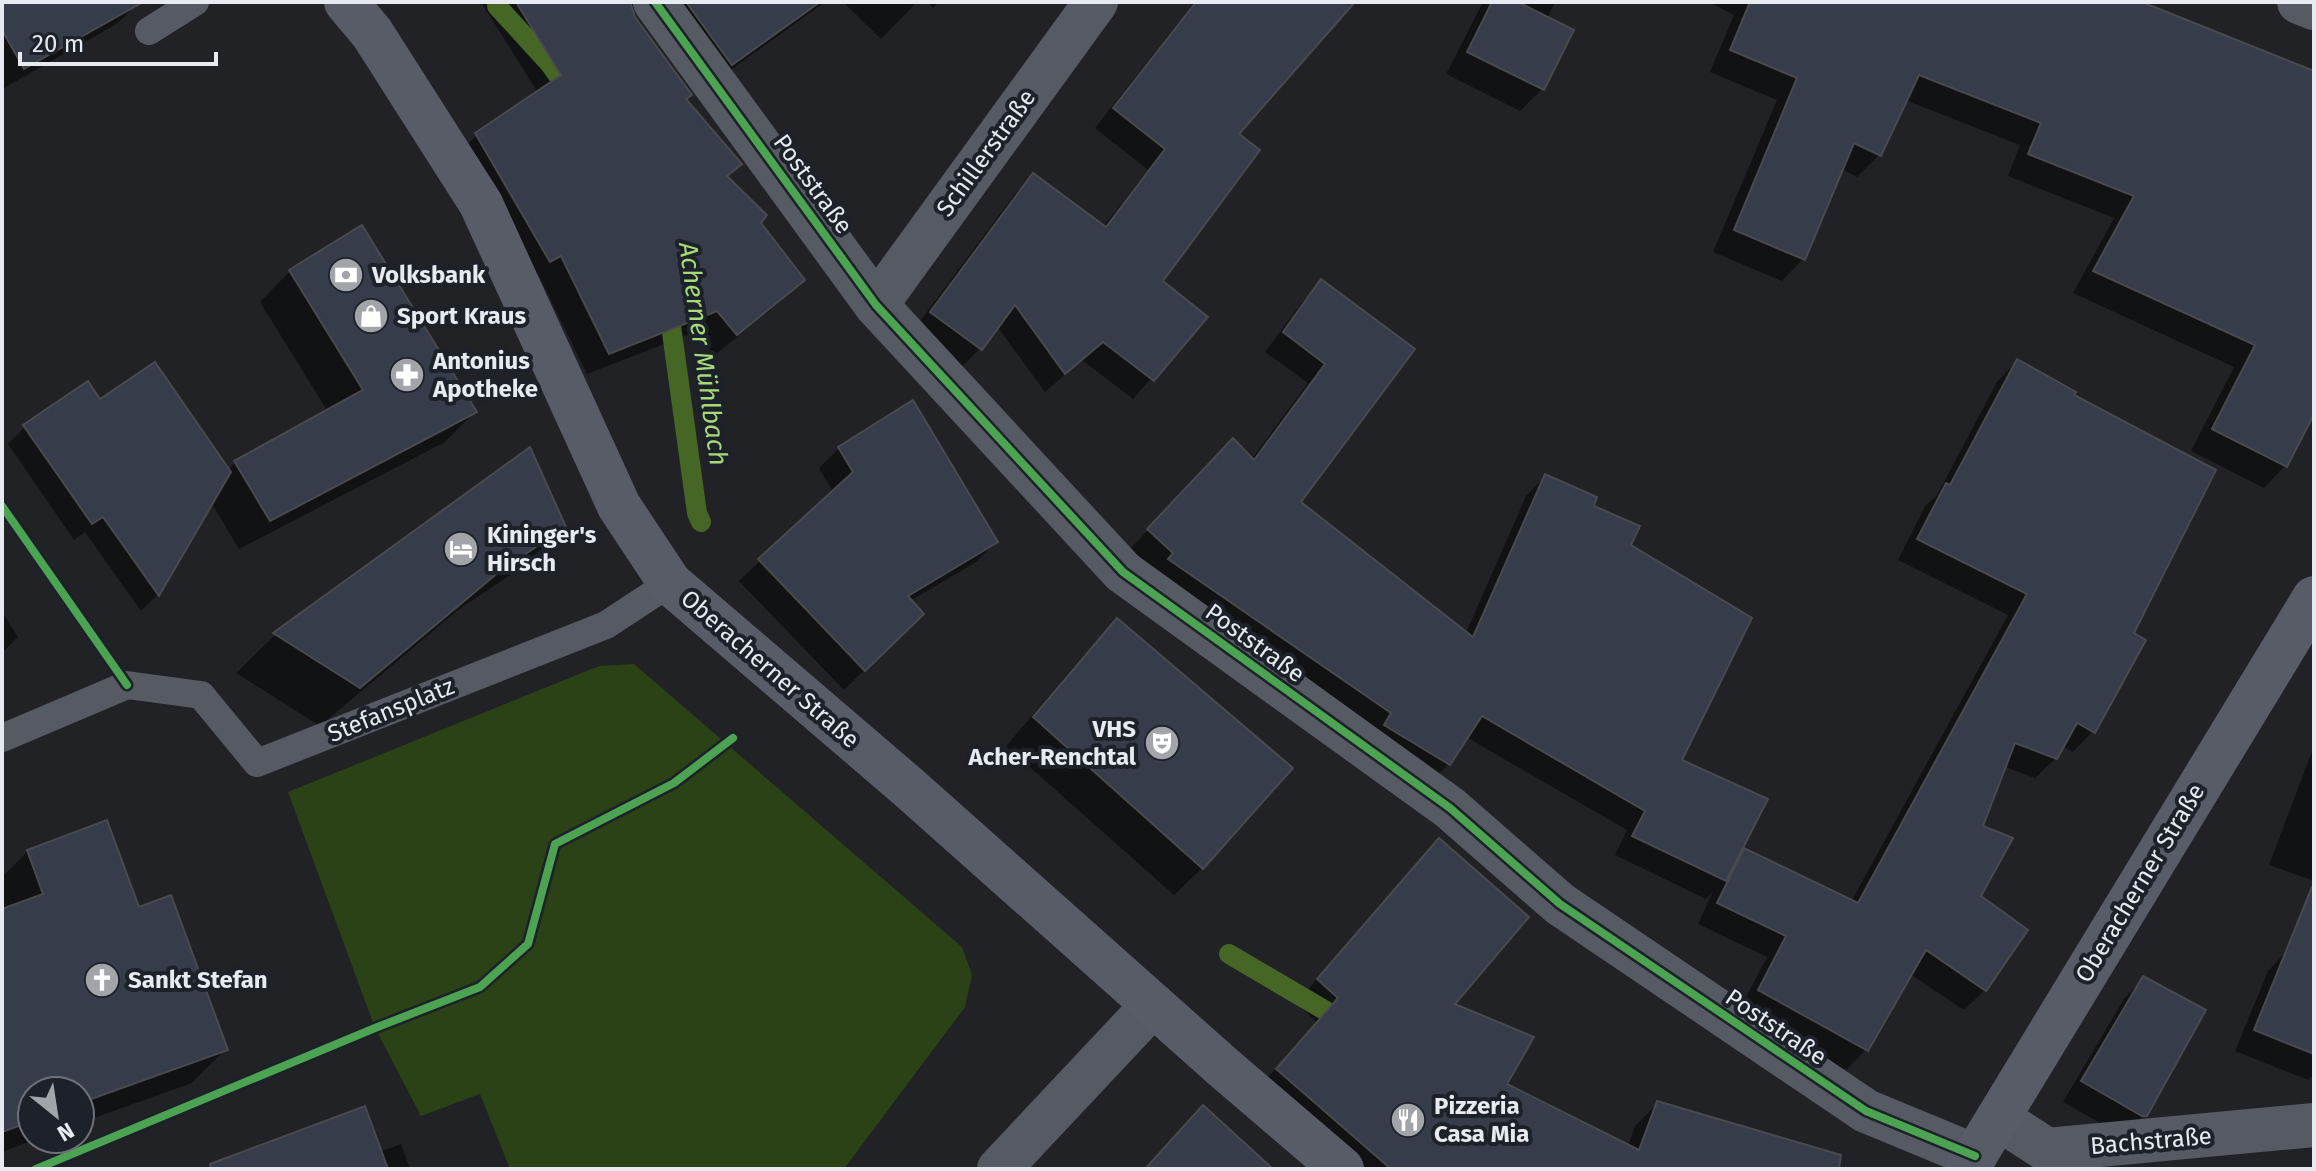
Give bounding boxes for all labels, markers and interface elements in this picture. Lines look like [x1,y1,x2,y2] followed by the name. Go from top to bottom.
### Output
[20,16,216,66] scale bar
[32,30,84,58] text: 20 m
[931,84,1041,222] street label: Schillerstraße
[768,129,858,239] street label: Poststraße
[672,239,734,468] water label: Acherner Mühlbach
[327,256,365,294] bank icon: Volksbank
[371,261,486,289] place label: Volksbank
[352,297,390,335] shop icon: Sport Kraus
[397,302,527,330] place label: Sport Kraus
[432,347,538,403] place label: Antonius Apotheke
[388,356,426,394] pharmacy icon: Antonius Apotheke
[487,521,597,577] place label: Kininger's Hirsch
[442,530,480,568] hotel icon: Kininger's Hirsch
[675,584,865,754] street label: Oberacherner Straße
[1200,598,1310,688] street label: Poststraße
[324,672,458,748] street label: Stefansplatz
[968,715,1137,771] place label: VHS Acher-Renchtal
[1143,724,1181,762] theatre icon: VHS Acher-Renchtal
[2070,779,2210,987] street label: Oberacherner Straße
[83,961,121,999] church icon: Sankt Stefan
[128,966,268,994] place label: Sankt Stefan
[1720,983,1832,1071] street label: Poststraße
[16,1075,96,1155] north arrow
[1434,1092,1529,1148] place label: Pizzeria Casa Mia
[1389,1101,1427,1139] restaurant icon: Pizzeria Casa Mia
[53,1117,79,1147] text: N
[2089,1122,2213,1160] street label: Bachstraße

